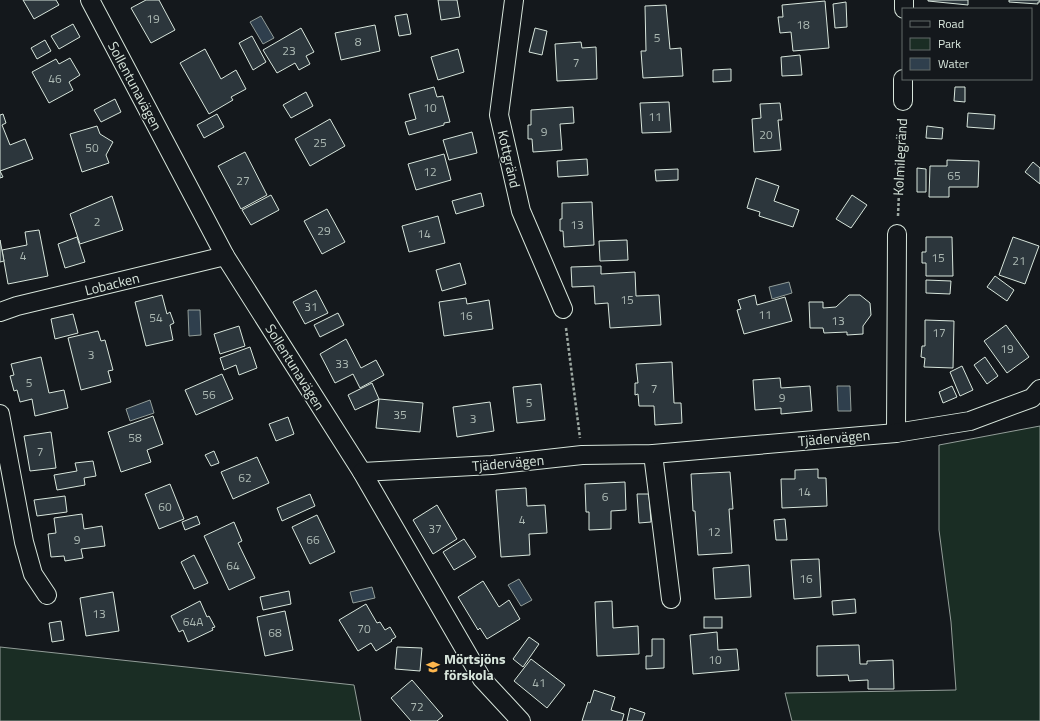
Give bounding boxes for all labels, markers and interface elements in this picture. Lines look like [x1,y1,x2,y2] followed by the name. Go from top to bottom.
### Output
[902,8,1032,80] legend
[146,9,160,28] house number: 19
[938,14,964,33] text: Road
[796,15,810,34] house number: 18
[654,28,661,47] house number: 5
[355,32,362,51] house number: 8
[938,34,961,53] text: Park
[103,37,168,134] street label: Sollentunavägen
[282,41,296,60] house number: 23
[573,53,579,72] house number: 7
[938,54,969,73] text: Water
[48,69,62,88] house number: 46
[423,98,437,117] house number: 10
[648,107,662,126] house number: 11
[887,118,912,196] street label: Kolmilegränd
[541,122,548,141] house number: 9
[759,125,773,144] house number: 20
[493,128,526,190] street label: Kottgränd
[313,133,327,152] house number: 25
[85,138,99,157] house number: 50
[423,162,437,181] house number: 12
[947,166,961,185] house number: 65
[236,171,250,190] house number: 27
[94,212,100,231] house number: 2
[570,215,584,234] house number: 13
[317,221,331,240] house number: 29
[417,224,431,243] house number: 14
[20,246,27,265] house number: 4
[931,248,945,267] house number: 15
[1012,251,1026,270] house number: 21
[82,267,141,300] street label: Lobacken
[620,290,634,309] house number: 15
[304,297,318,316] house number: 31
[758,305,772,324] house number: 11
[459,306,473,325] house number: 16
[149,308,163,327] house number: 54
[831,311,845,330] house number: 13
[260,320,330,414] street label: Sollentunavägen
[932,323,946,342] house number: 17
[1000,339,1014,358] house number: 19
[88,345,94,364] house number: 3
[335,354,349,373] house number: 33
[26,373,33,392] house number: 5
[651,379,657,398] house number: 7
[202,385,216,404] house number: 56
[779,388,786,407] house number: 9
[526,393,533,412] house number: 5
[393,405,407,424] house number: 35
[470,409,476,428] house number: 3
[797,424,871,451] street label: Tjädervägen
[128,428,142,447] house number: 58
[37,442,43,461] house number: 7
[471,449,545,476] street label: Tjädervägen
[238,468,252,487] house number: 62
[797,482,811,501] house number: 14
[602,487,609,506] house number: 6
[158,497,172,516] house number: 60
[519,510,526,529] house number: 4
[428,519,442,538] house number: 37
[707,522,721,541] house number: 12
[74,530,81,549] house number: 9
[306,530,320,549] house number: 66
[226,556,240,575] house number: 64
[799,569,813,588] house number: 16
[92,604,106,623] house number: 13
[183,612,203,631] house number: 64A
[357,619,371,638] house number: 70
[268,623,282,642] house number: 68
[444,648,506,685] place label: Mörtsjöns förskola
[708,650,722,669] house number: 10
[425,659,441,675] school or university icon: Mörtsjöns förskola
[532,673,546,692] house number: 41
[410,697,424,716] house number: 72

